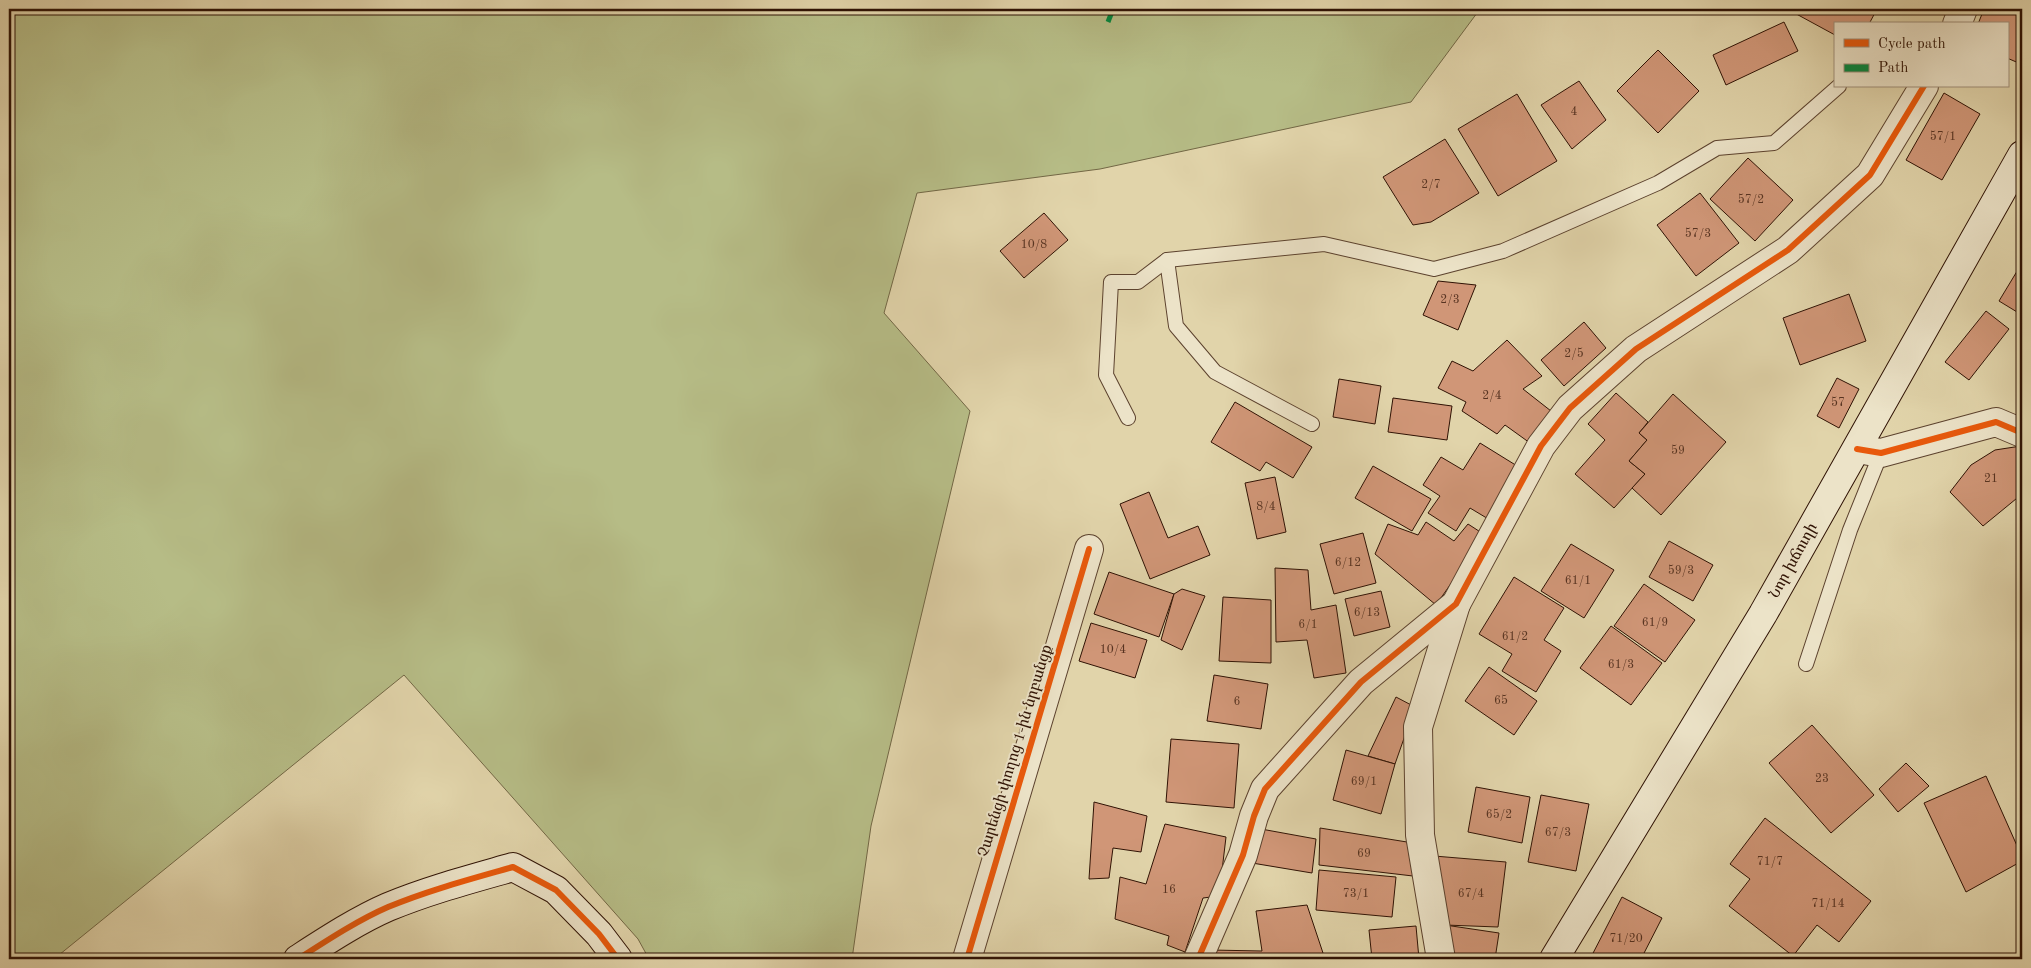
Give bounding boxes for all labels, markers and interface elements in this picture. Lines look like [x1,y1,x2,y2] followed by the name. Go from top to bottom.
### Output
[1834,22,2008,88] legend
[1878,37,1946,52] text: Cycle path
[1878,61,1908,76] text: Path
[1571,106,1578,118] house number: 4
[1930,130,1956,143] house number: 57/1
[1421,179,1441,191] house number: 2/7
[1738,193,1764,206] house number: 57/2
[1685,227,1711,240] house number: 57/3
[1021,239,1047,251] house number: 10/8
[1440,294,1460,306] house number: 2/3
[1564,347,1584,360] house number: 2/5
[1482,390,1502,402] house number: 2/4
[1831,396,1845,409] house number: 57
[1671,444,1685,457] house number: 59
[1984,473,1998,485] house number: 21
[1256,501,1276,513] house number: 8/4
[1766,520,1821,601] street label: Նոր խճուղի
[1335,557,1361,569] house number: 6/12
[1668,564,1694,577] house number: 59/3
[1565,575,1591,587] house number: 61/1
[1354,607,1380,619] house number: 6/13
[1642,617,1668,629] house number: 61/9
[1298,619,1318,631] house number: 6/1
[1502,631,1528,643] house number: 61/2
[976,643,1055,859] street label: Չարենցի փողոց 1-ին նրբանցք
[1100,644,1126,656] house number: 10/4
[1608,659,1634,671] house number: 61/3
[1494,694,1508,707] house number: 65
[1234,696,1241,708] house number: 6
[1815,773,1829,785] house number: 23
[1351,776,1377,788] house number: 69/1
[1486,808,1512,821] house number: 65/2
[1545,827,1571,839] house number: 67/3
[1357,848,1371,860] house number: 69
[1757,856,1783,868] house number: 71/7
[1162,884,1176,896] house number: 16
[1343,888,1369,900] house number: 73/1
[1458,888,1484,900] house number: 67/4
[1811,898,1845,910] house number: 71/14
[1609,933,1643,945] house number: 71/20

